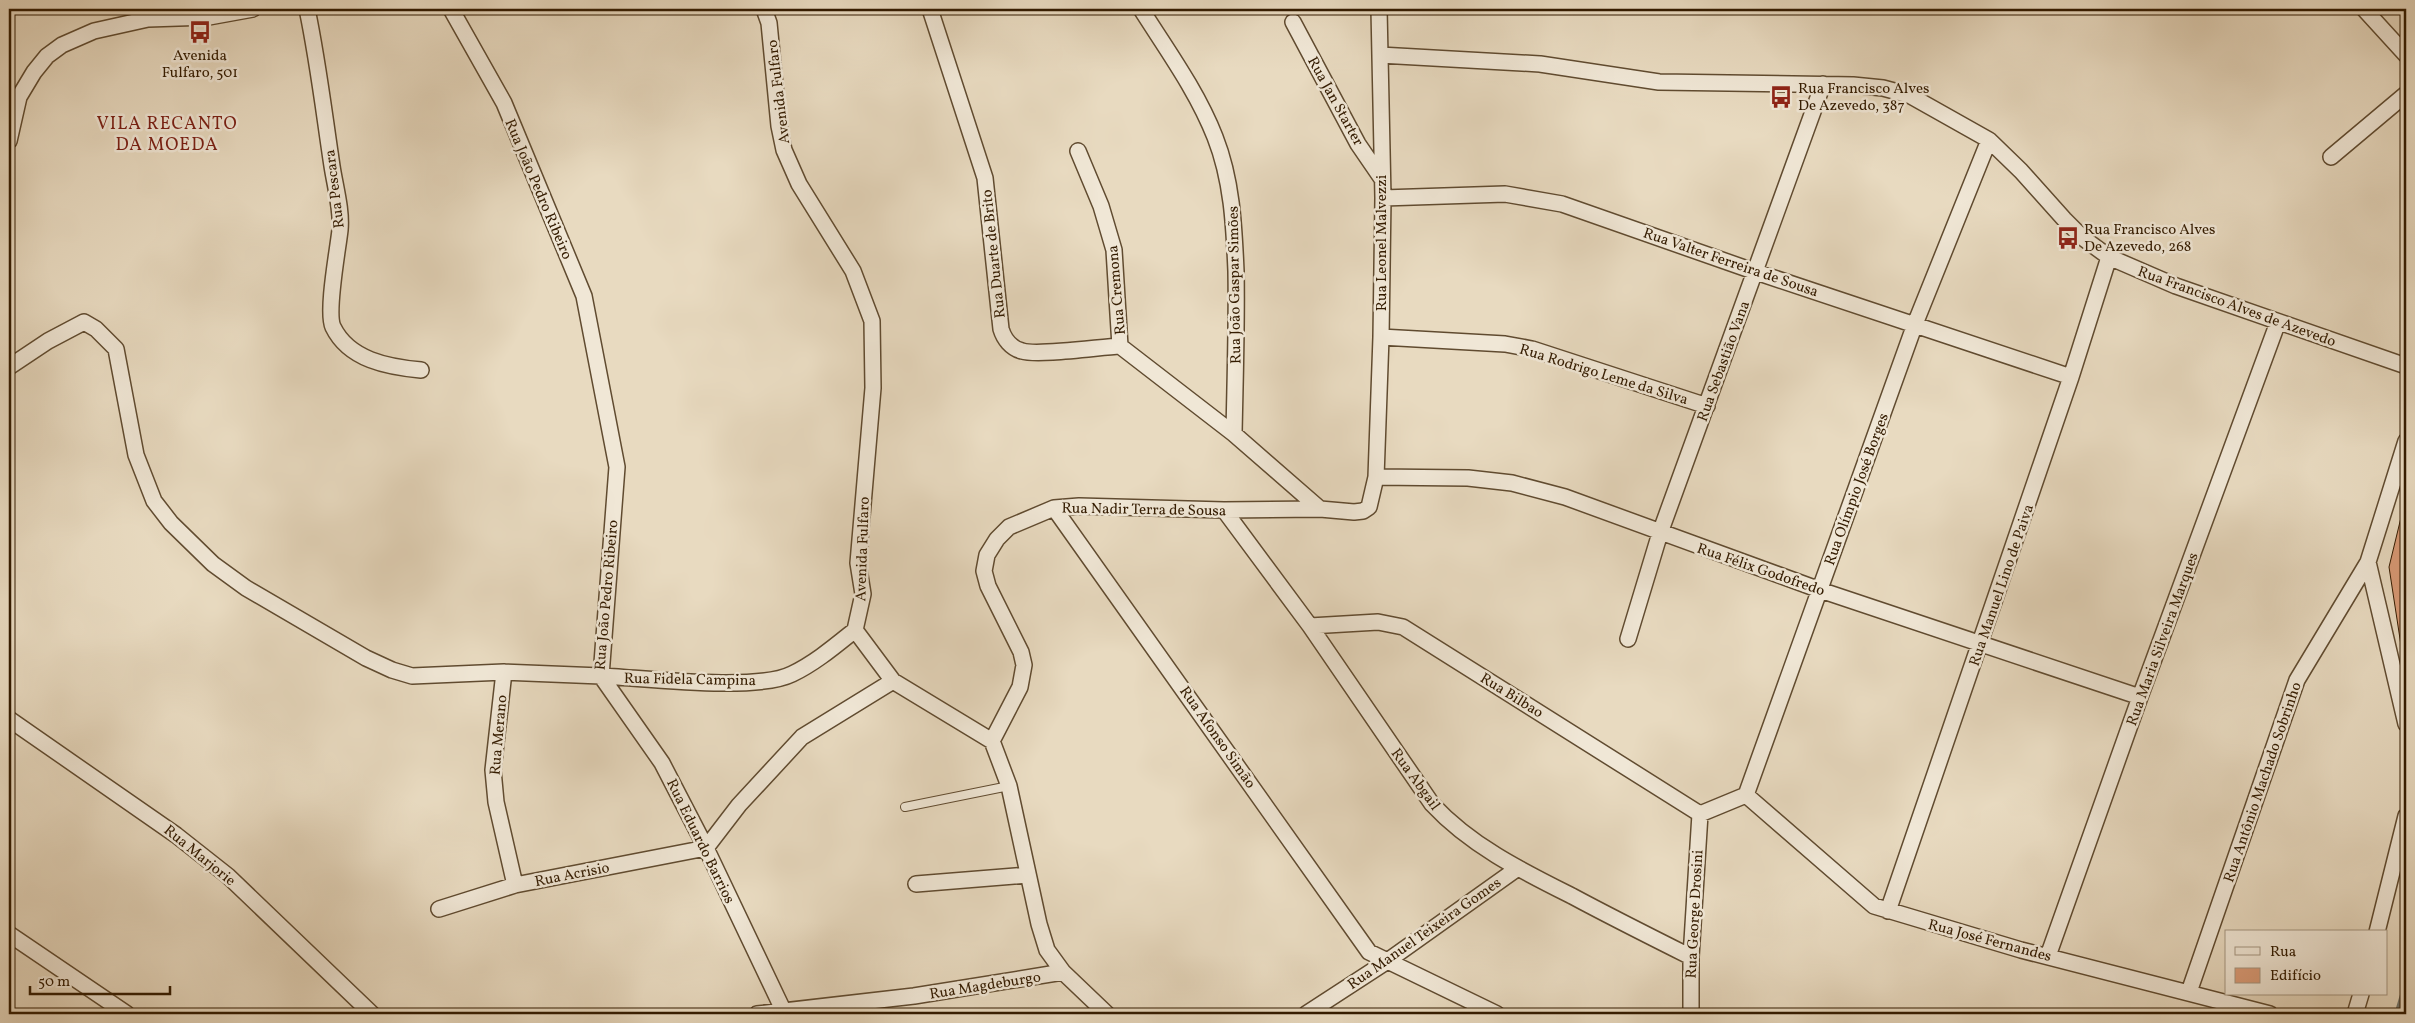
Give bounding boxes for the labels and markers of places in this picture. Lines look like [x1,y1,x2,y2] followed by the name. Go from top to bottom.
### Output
[187,19,213,45] bus stop icon: Avenida Fulfaro, 501
[162,46,238,84] place label: Avenida Fulfaro, 501
[1798,79,1930,117] place label: Rua Francisco Alves De Azevedo, 387
[1768,84,1794,110] bus stop icon: Rua Francisco Alves De Azevedo, 387
[2084,220,2216,258] place label: Rua Francisco Alves De Azevedo, 268
[2055,225,2081,251] bus stop icon: Rua Francisco Alves De Azevedo, 268

